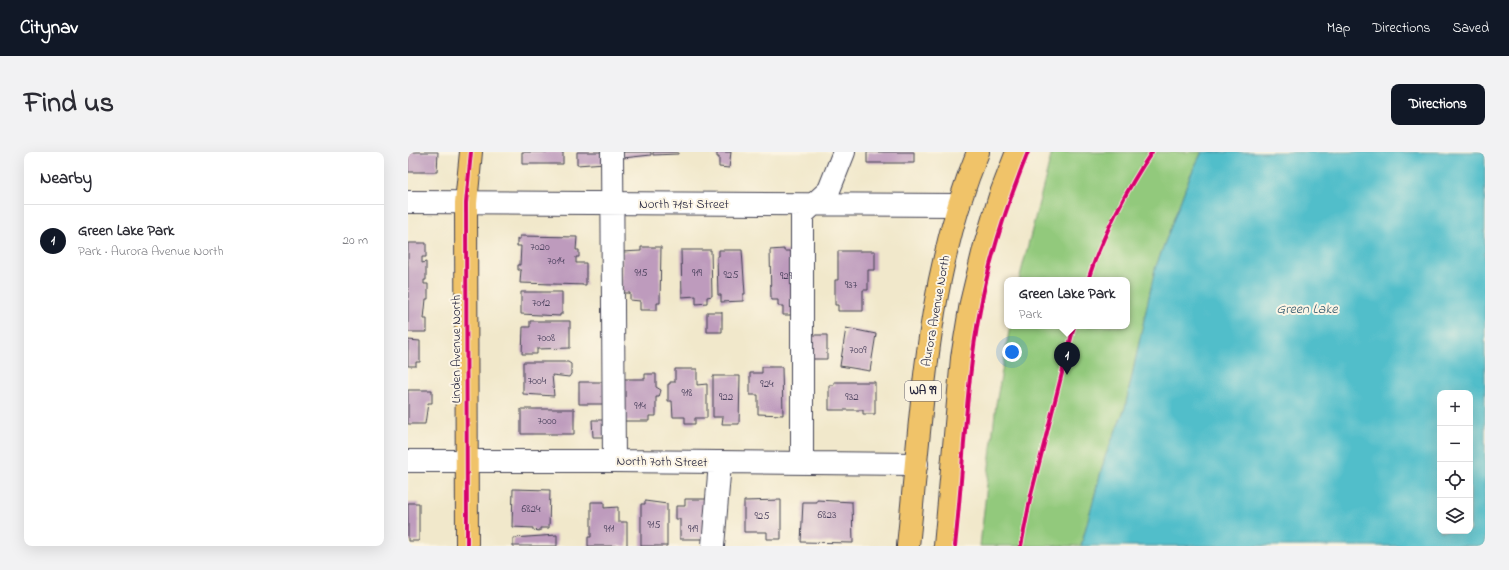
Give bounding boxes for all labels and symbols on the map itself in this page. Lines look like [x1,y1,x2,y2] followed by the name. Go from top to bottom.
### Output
[639,195,730,214] street label: North 71st Street
[530,239,550,255] house number: 7020
[547,253,565,269] house number: 7014
[917,254,955,368] street label: Aurora Avenue North
[634,265,648,281] house number: 915
[692,265,703,281] house number: 919
[723,267,739,283] house number: 925
[780,268,793,284] house number: 929
[845,277,858,293] house number: 937
[447,295,466,403] street label: Linden Avenue North
[532,295,551,311] house number: 7012
[1276,299,1338,320] water label: Green Lake
[537,330,555,346] house number: 7008
[849,342,867,358] house number: 7009
[1002,342,1022,362] your location
[1054,342,1080,375] pin: 1
[528,373,547,389] house number: 7004
[760,376,774,392] house number: 924
[905,381,941,401] road number: WA 99
[682,385,692,401] house number: 918
[719,389,734,405] house number: 922
[845,389,859,405] house number: 932
[634,398,646,414] house number: 914
[538,413,557,429] house number: 7000
[616,452,708,472] street label: North 70th Street
[522,501,541,517] house number: 6824
[818,507,837,523] house number: 6823
[754,508,770,524] house number: 925
[647,517,661,533] house number: 915
[604,521,615,537] house number: 911
[688,521,699,537] house number: 919

